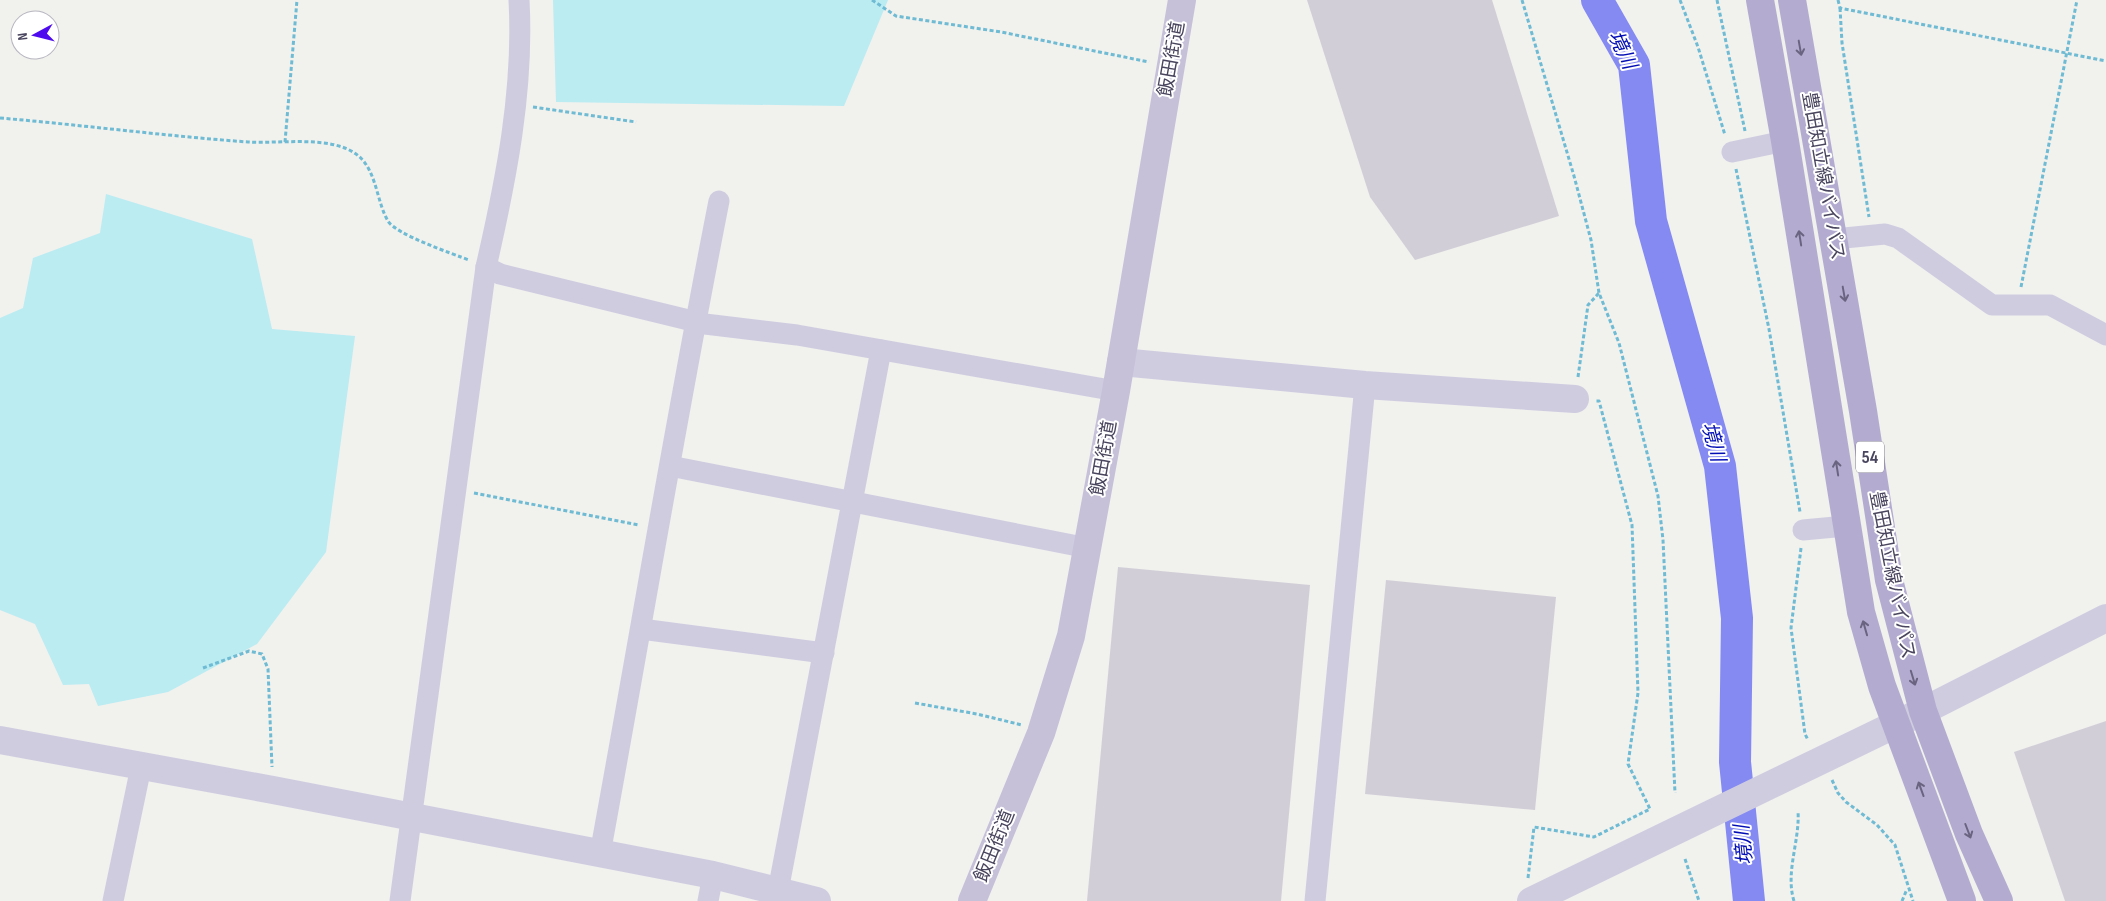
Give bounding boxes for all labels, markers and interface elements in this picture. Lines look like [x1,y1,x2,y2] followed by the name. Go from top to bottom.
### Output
[10,10,60,60] north arrow
[1154,20,1190,98] street label: 飯田街道
[1603,27,1642,75] water label: 境川
[14,32,31,41] text: N
[1796,40,1806,56] one-way arrow
[1797,90,1849,262] street label: 豊田知立線バイパス
[1795,231,1805,247] one-way arrow
[1839,286,1849,302] one-way arrow
[1086,419,1122,497] street label: 飯田街道
[1696,420,1730,466] water label: 境川
[1856,442,1884,472] road number: 54
[1831,460,1841,476] one-way arrow
[1864,489,1920,661] street label: 豊田知立線バイパス
[1860,620,1870,636] one-way arrow
[1908,669,1918,685] one-way arrow
[1916,782,1925,798] one-way arrow
[970,806,1020,886] street label: 飯田街道
[1730,822,1758,866] water label: 境川
[1964,822,1973,838] one-way arrow

